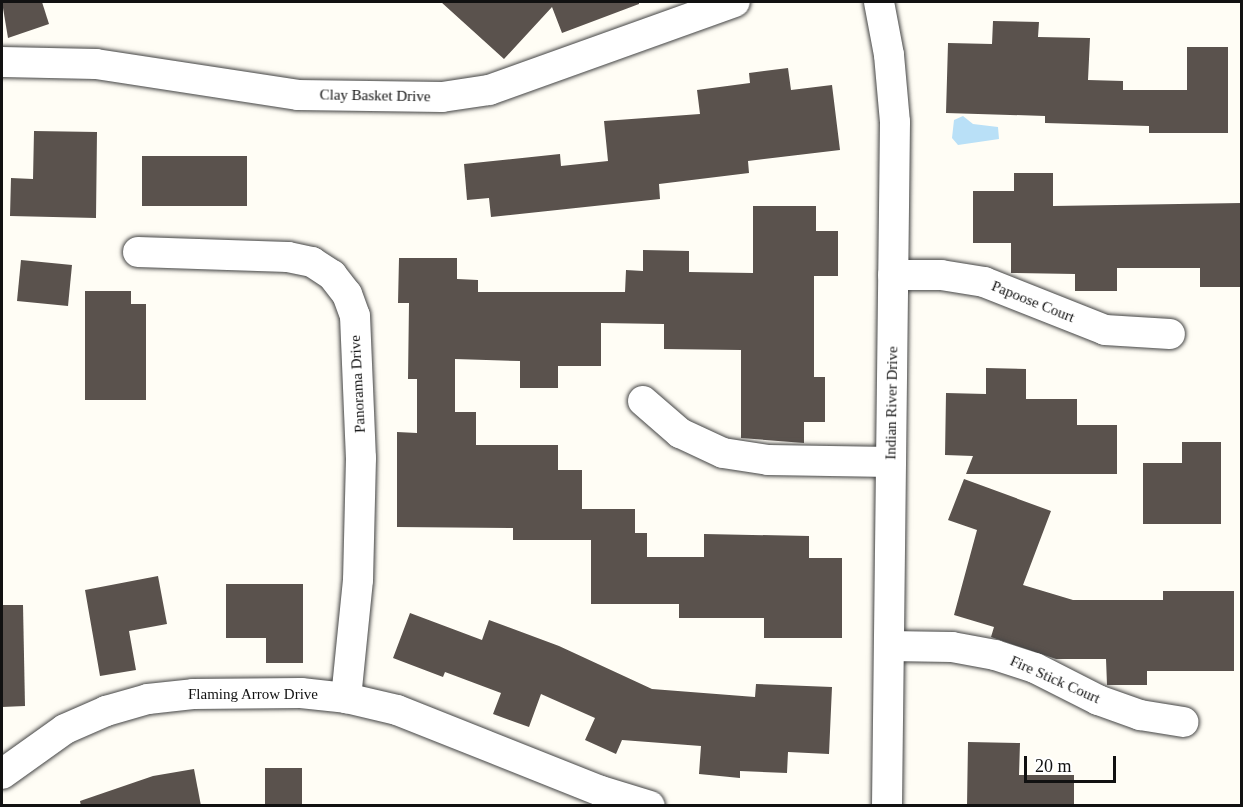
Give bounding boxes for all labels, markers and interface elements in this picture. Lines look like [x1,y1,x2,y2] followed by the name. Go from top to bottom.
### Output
[319,86,431,106] street label: Clay Basket Drive
[989,277,1077,327] street label: Papoose Court
[346,335,370,433] street label: Panorama Drive
[882,346,902,460] street label: Indian River Drive
[1007,652,1103,708] street label: Fire Stick Court
[188,686,318,704] street label: Flaming Arrow Drive
[1027,744,1118,782] scale bar
[1035,756,1072,776] text: 20 m

